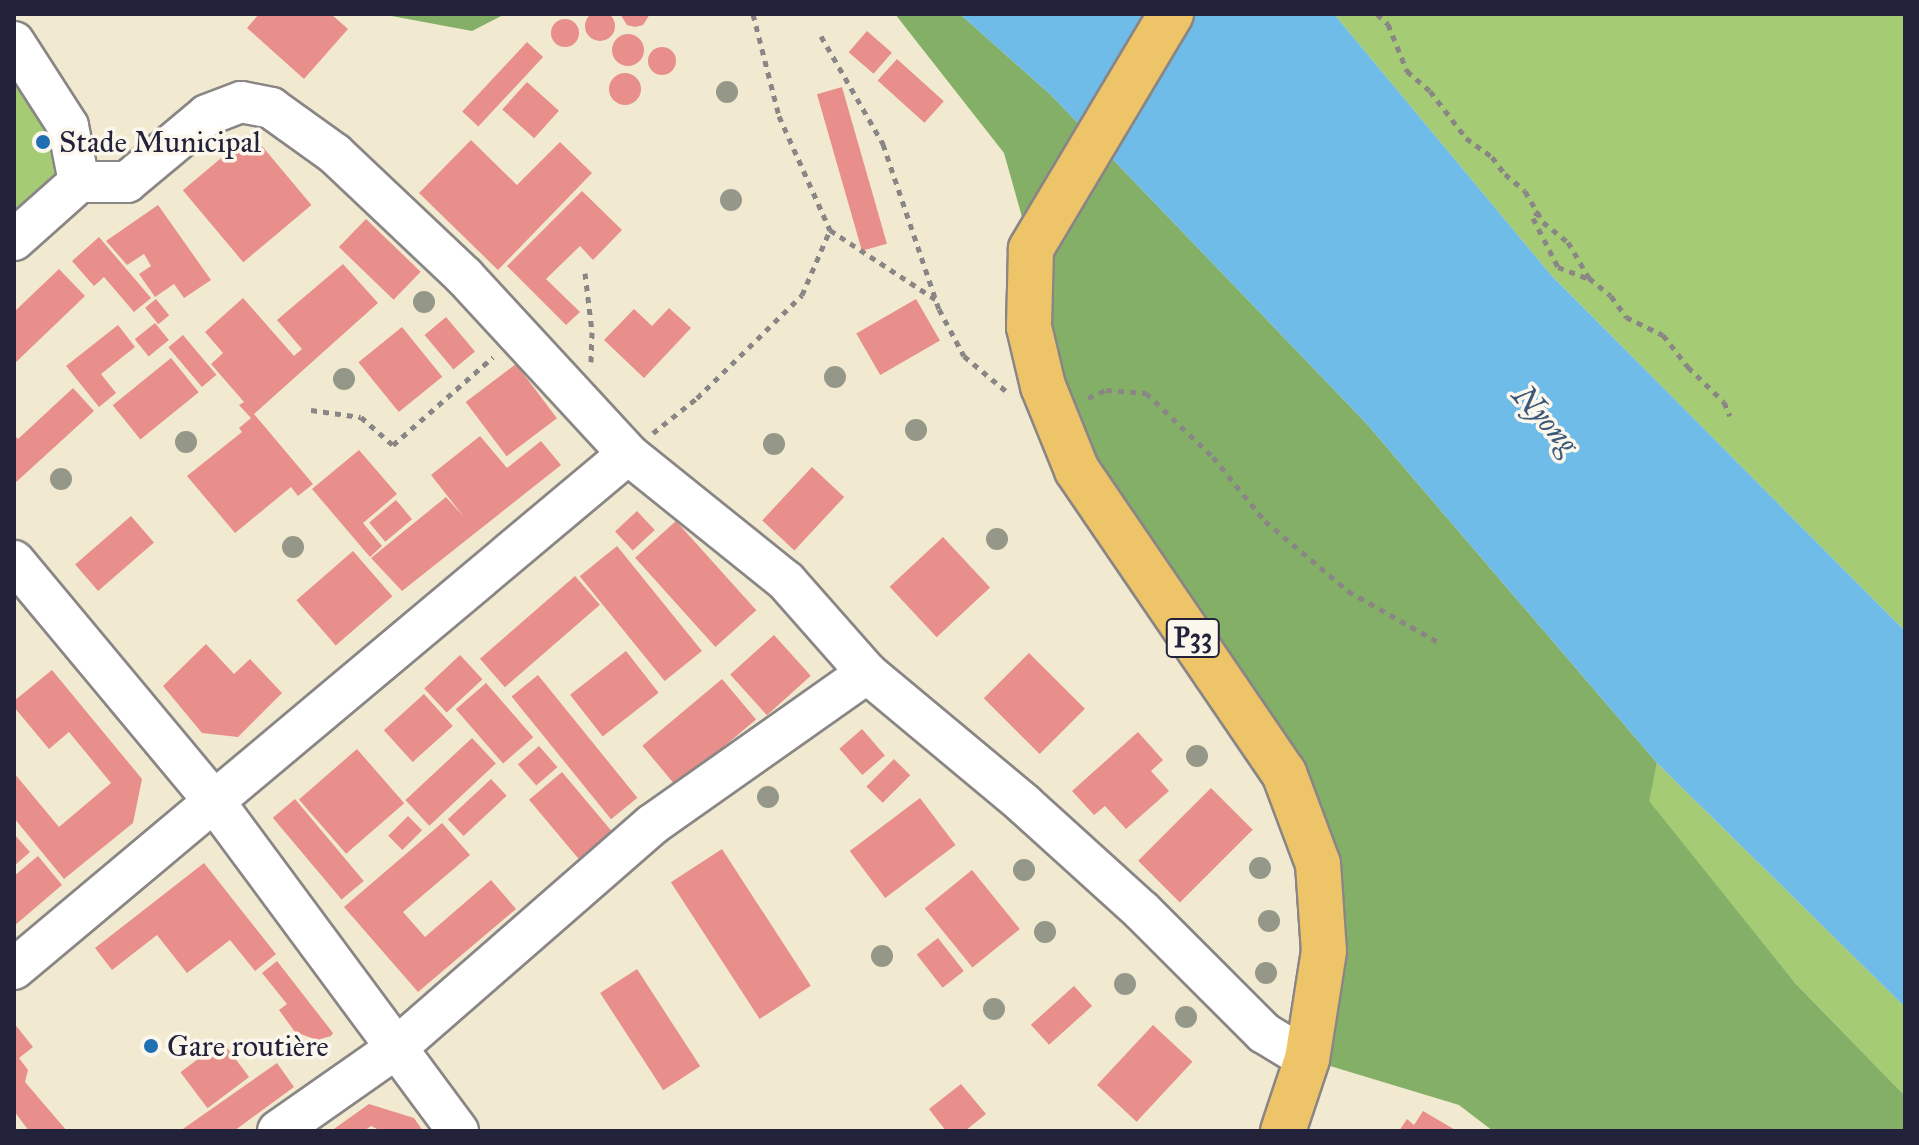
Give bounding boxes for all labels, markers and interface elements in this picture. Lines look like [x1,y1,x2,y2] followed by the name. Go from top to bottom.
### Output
[59,124,261,160] place label: Stade Municipal
[34,133,52,151] marker: Stade Municipal
[1504,377,1586,463] water label: Nyong
[1165,614,1221,662] road number: P33
[167,1028,329,1064] place label: Gare routière
[142,1037,160,1055] marker: Gare routière

